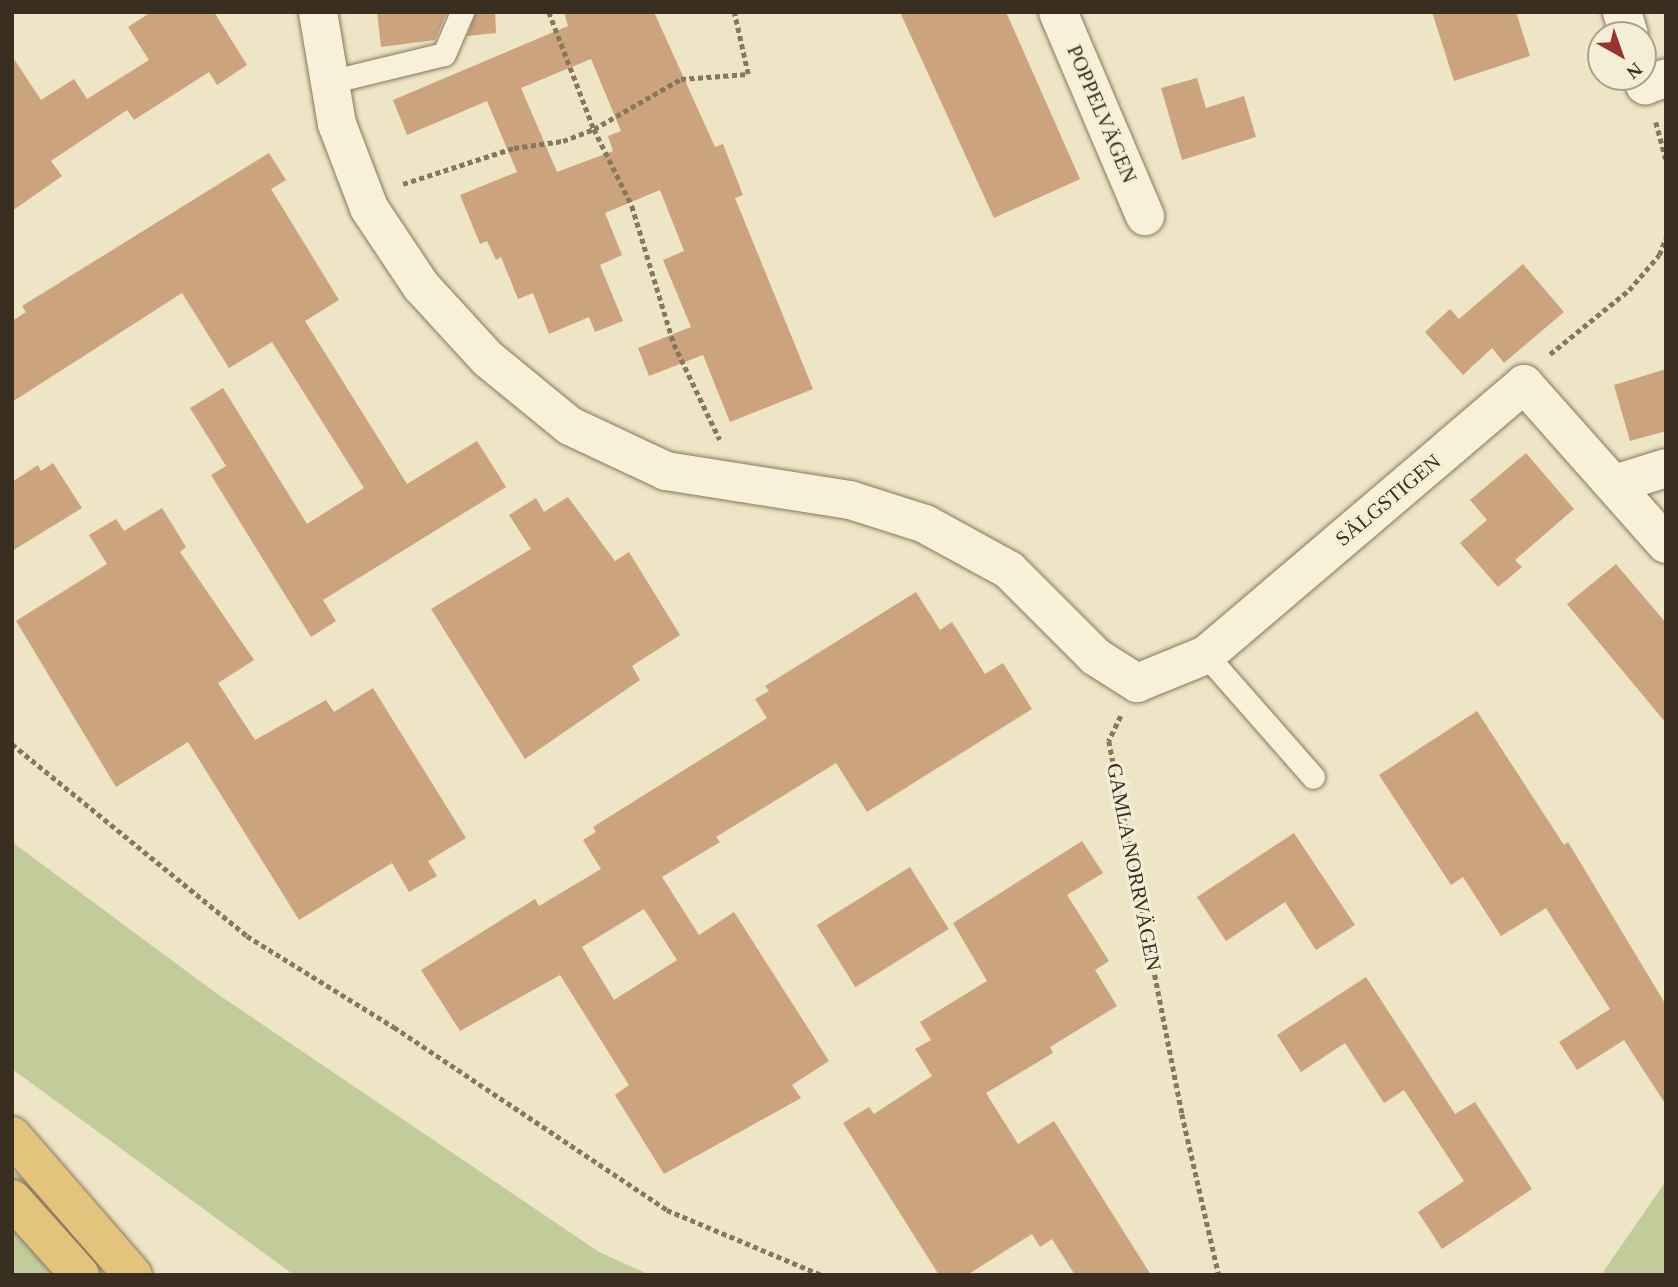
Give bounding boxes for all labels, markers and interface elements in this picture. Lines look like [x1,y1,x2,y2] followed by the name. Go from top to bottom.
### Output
[1587,21,1657,91] north arrow
[1062,41,1142,187] street label: POPPELVÄGEN
[1623,58,1647,83] text: N
[1330,449,1446,551] street label: SÄLGSTIGEN
[1101,760,1167,974] street label: GAMLA NORRVÄGEN

